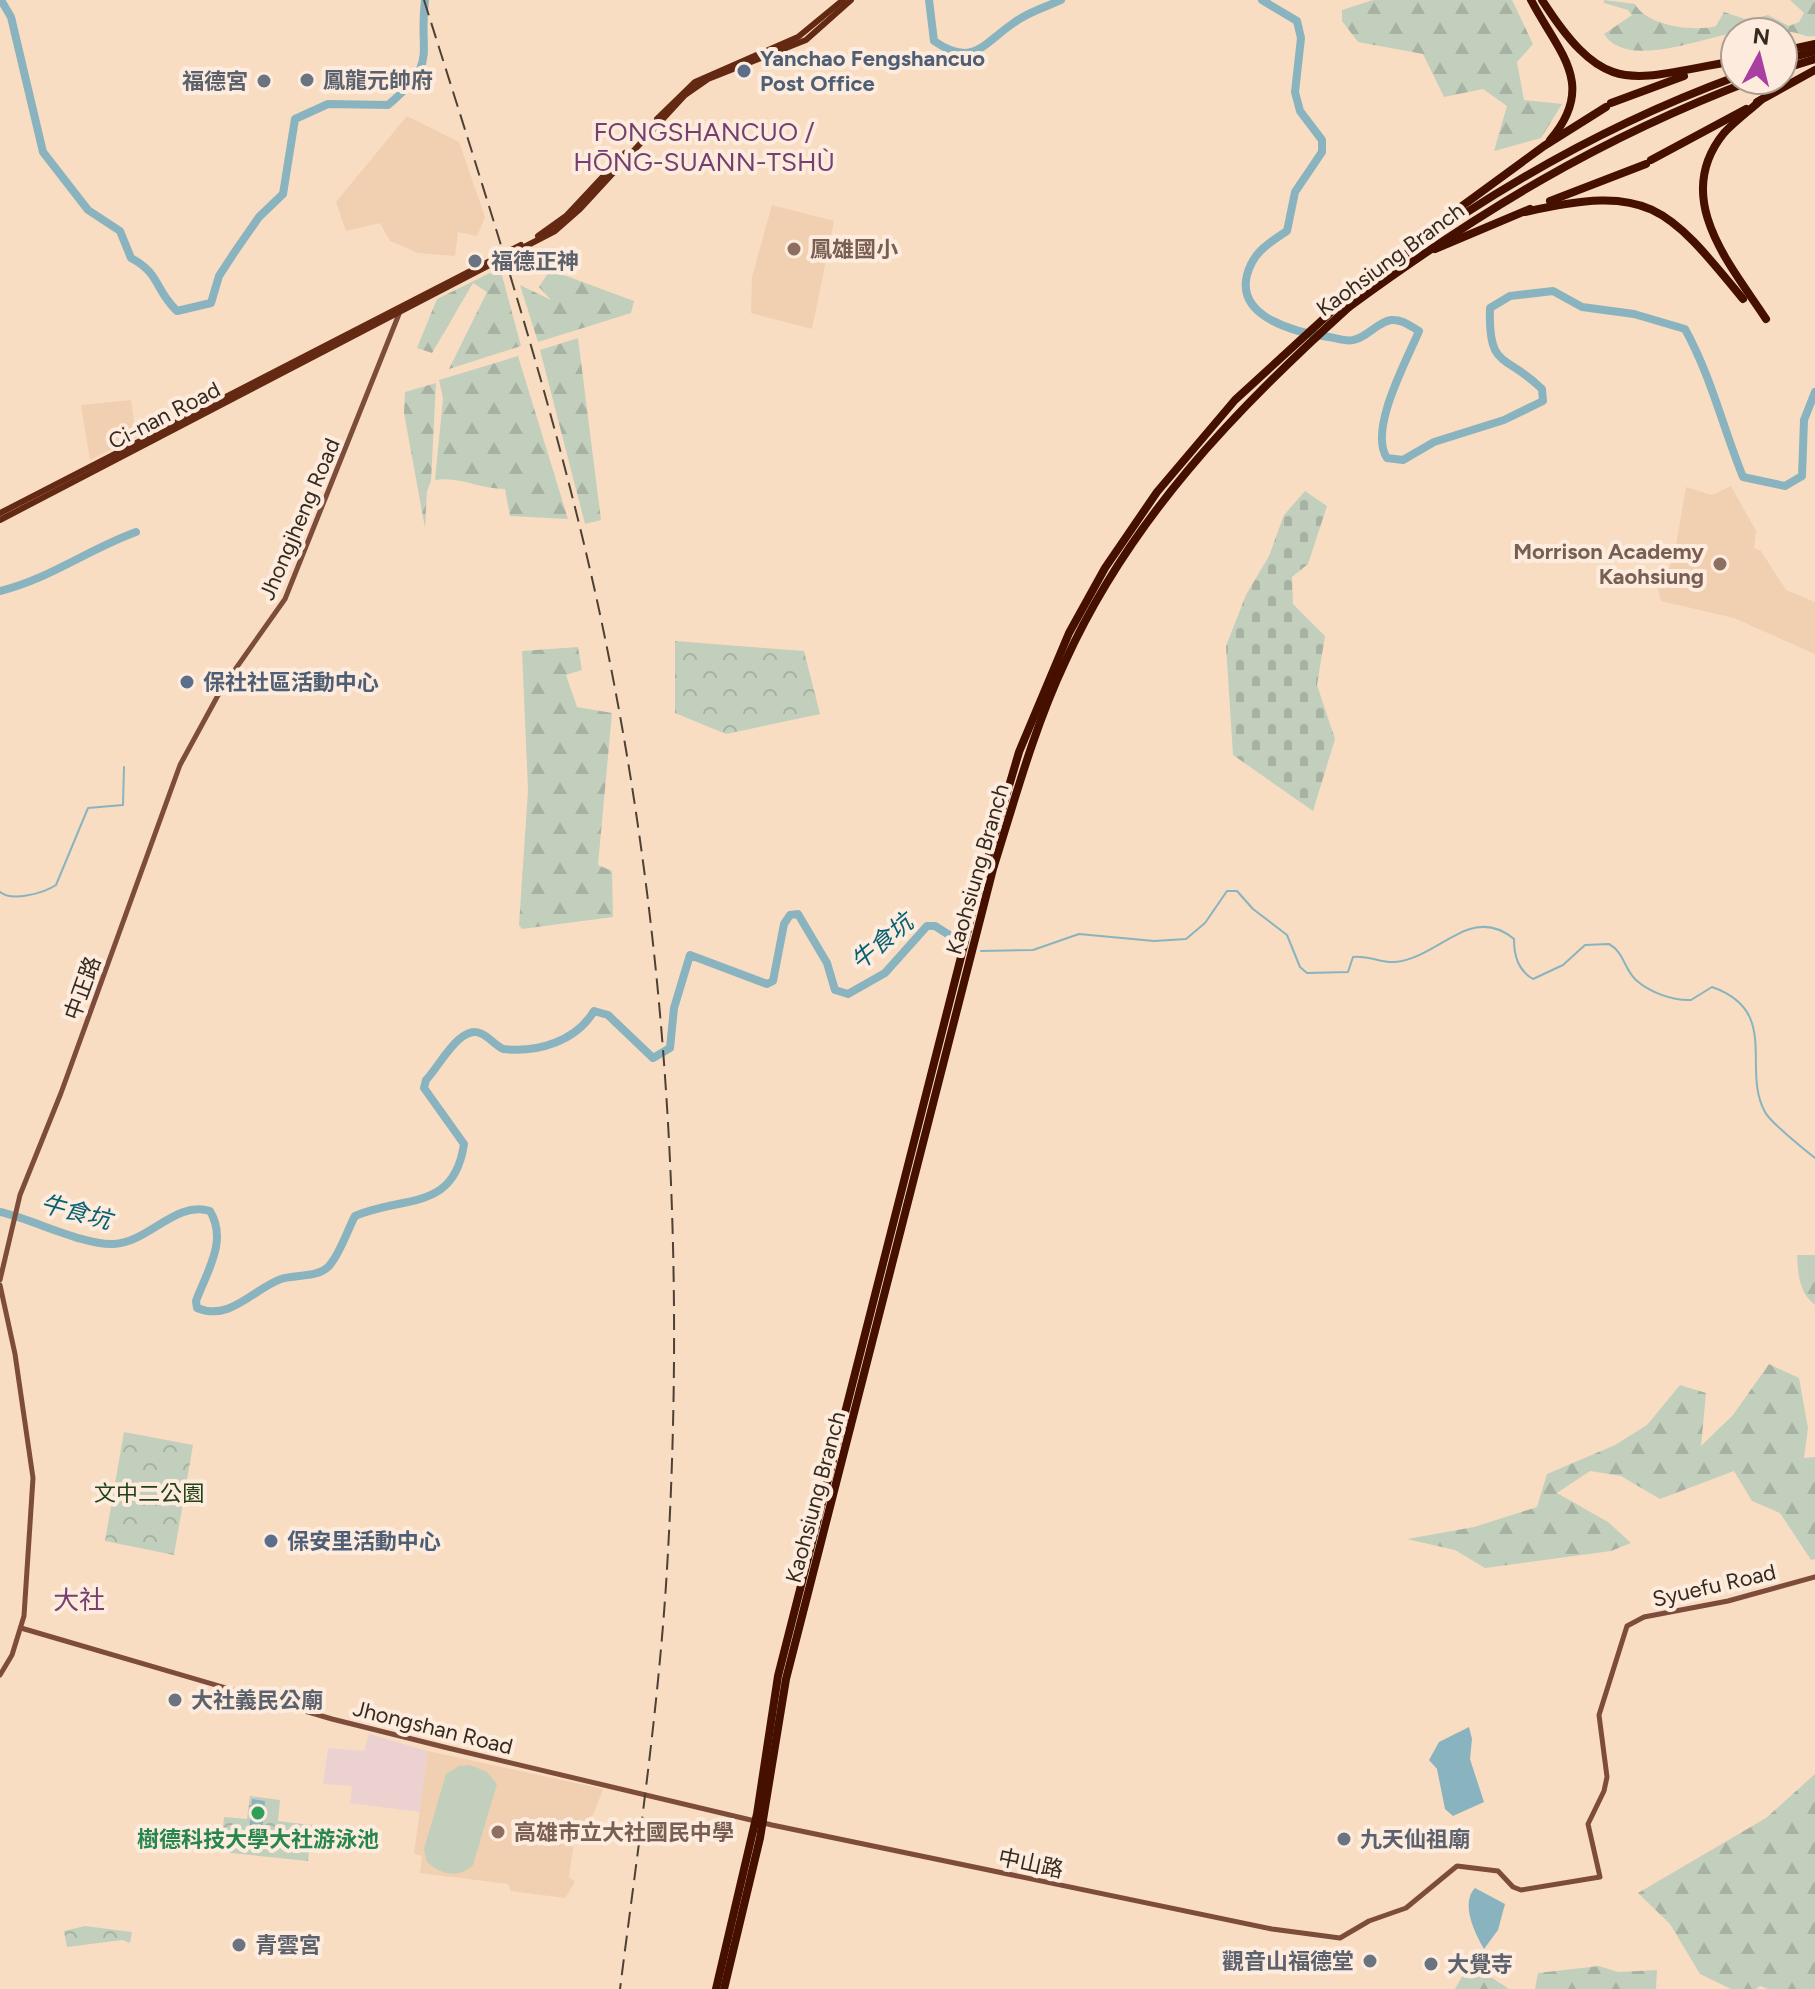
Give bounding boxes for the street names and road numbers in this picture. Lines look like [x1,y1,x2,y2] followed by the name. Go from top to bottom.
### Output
[1311,197,1470,322] street label: Kaohsiung Branch
[104,376,225,455] street label: Ci-nan Road
[253,434,346,604] street label: Jhongjheng Road
[940,781,1015,958] street label: Kaohsiung Branch
[58,953,106,1024] street label: 中正路
[780,1408,851,1586] street label: Kaohsiung Branch
[1650,1558,1778,1613] street label: Syuefu Road
[350,1695,516,1760] street label: Jhongshan Road
[996,1843,1066,1884] street label: 中山路

